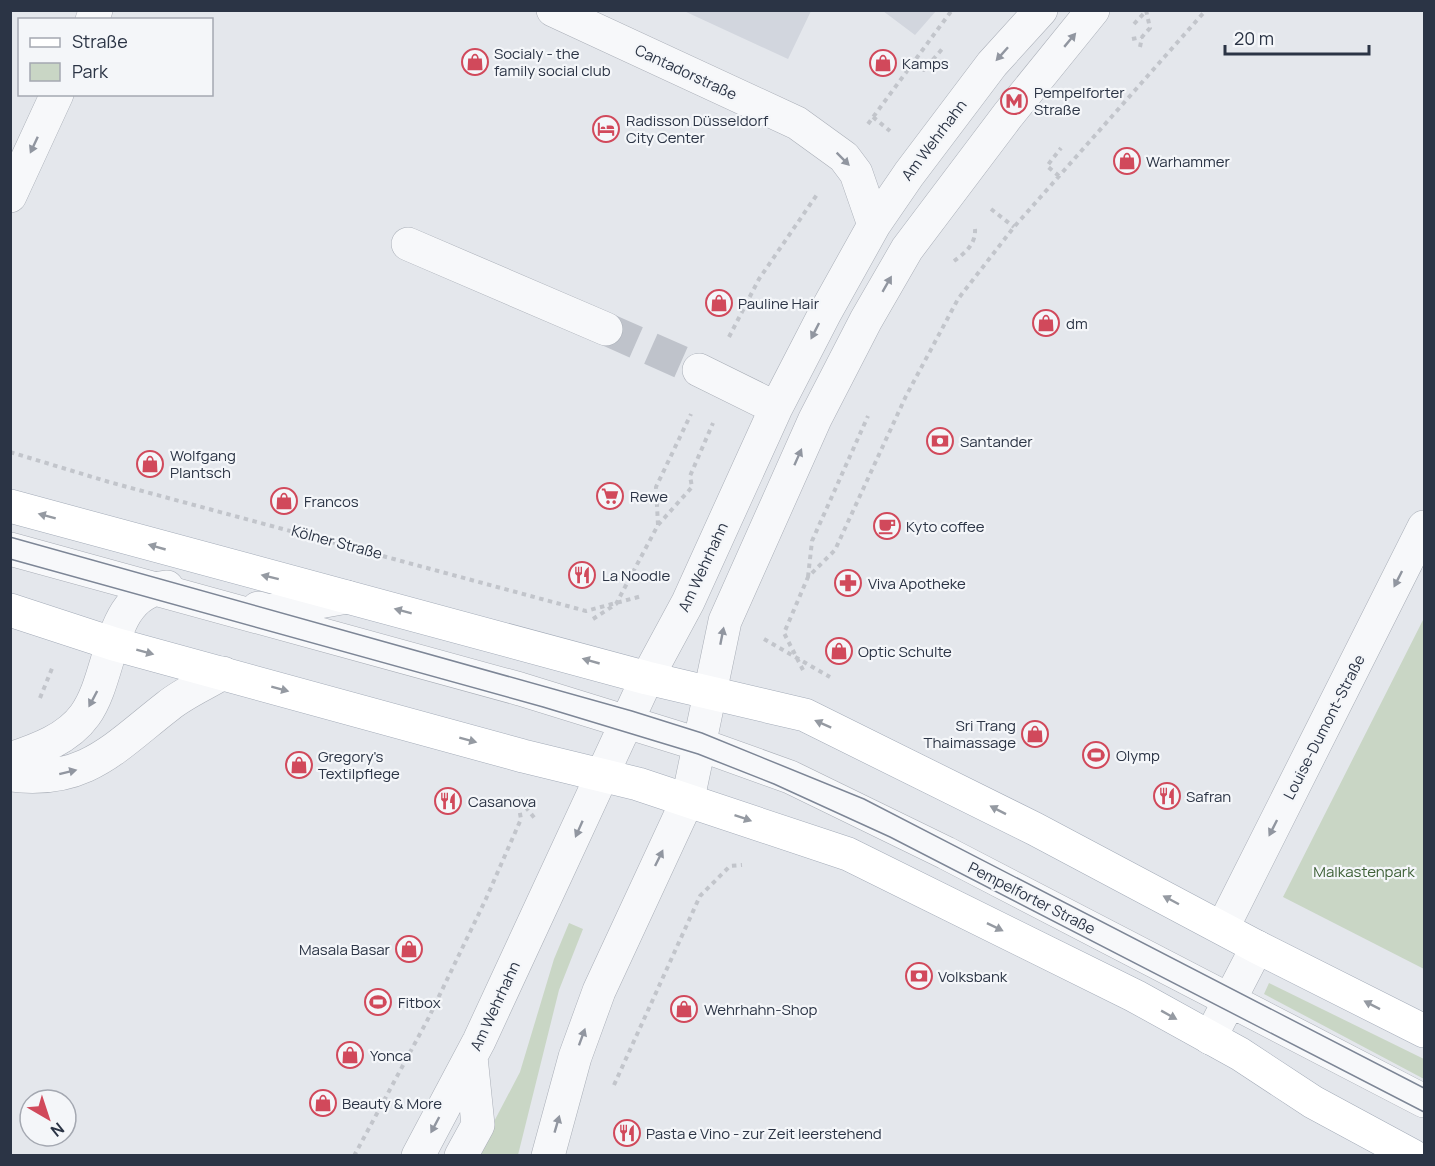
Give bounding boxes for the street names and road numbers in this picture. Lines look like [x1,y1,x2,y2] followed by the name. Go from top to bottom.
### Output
[632,39,741,105] street label: Cantadorstraße
[897,95,971,185] street label: Am Wehrhahn
[673,519,733,615] street label: Am Wehrhahn
[289,520,385,564] street label: Kölner Straße
[1278,651,1370,803] street label: Louise-Dumont-Straße
[965,857,1099,939] street label: Pempelforter Straße
[465,958,525,1054] street label: Am Wehrhahn

